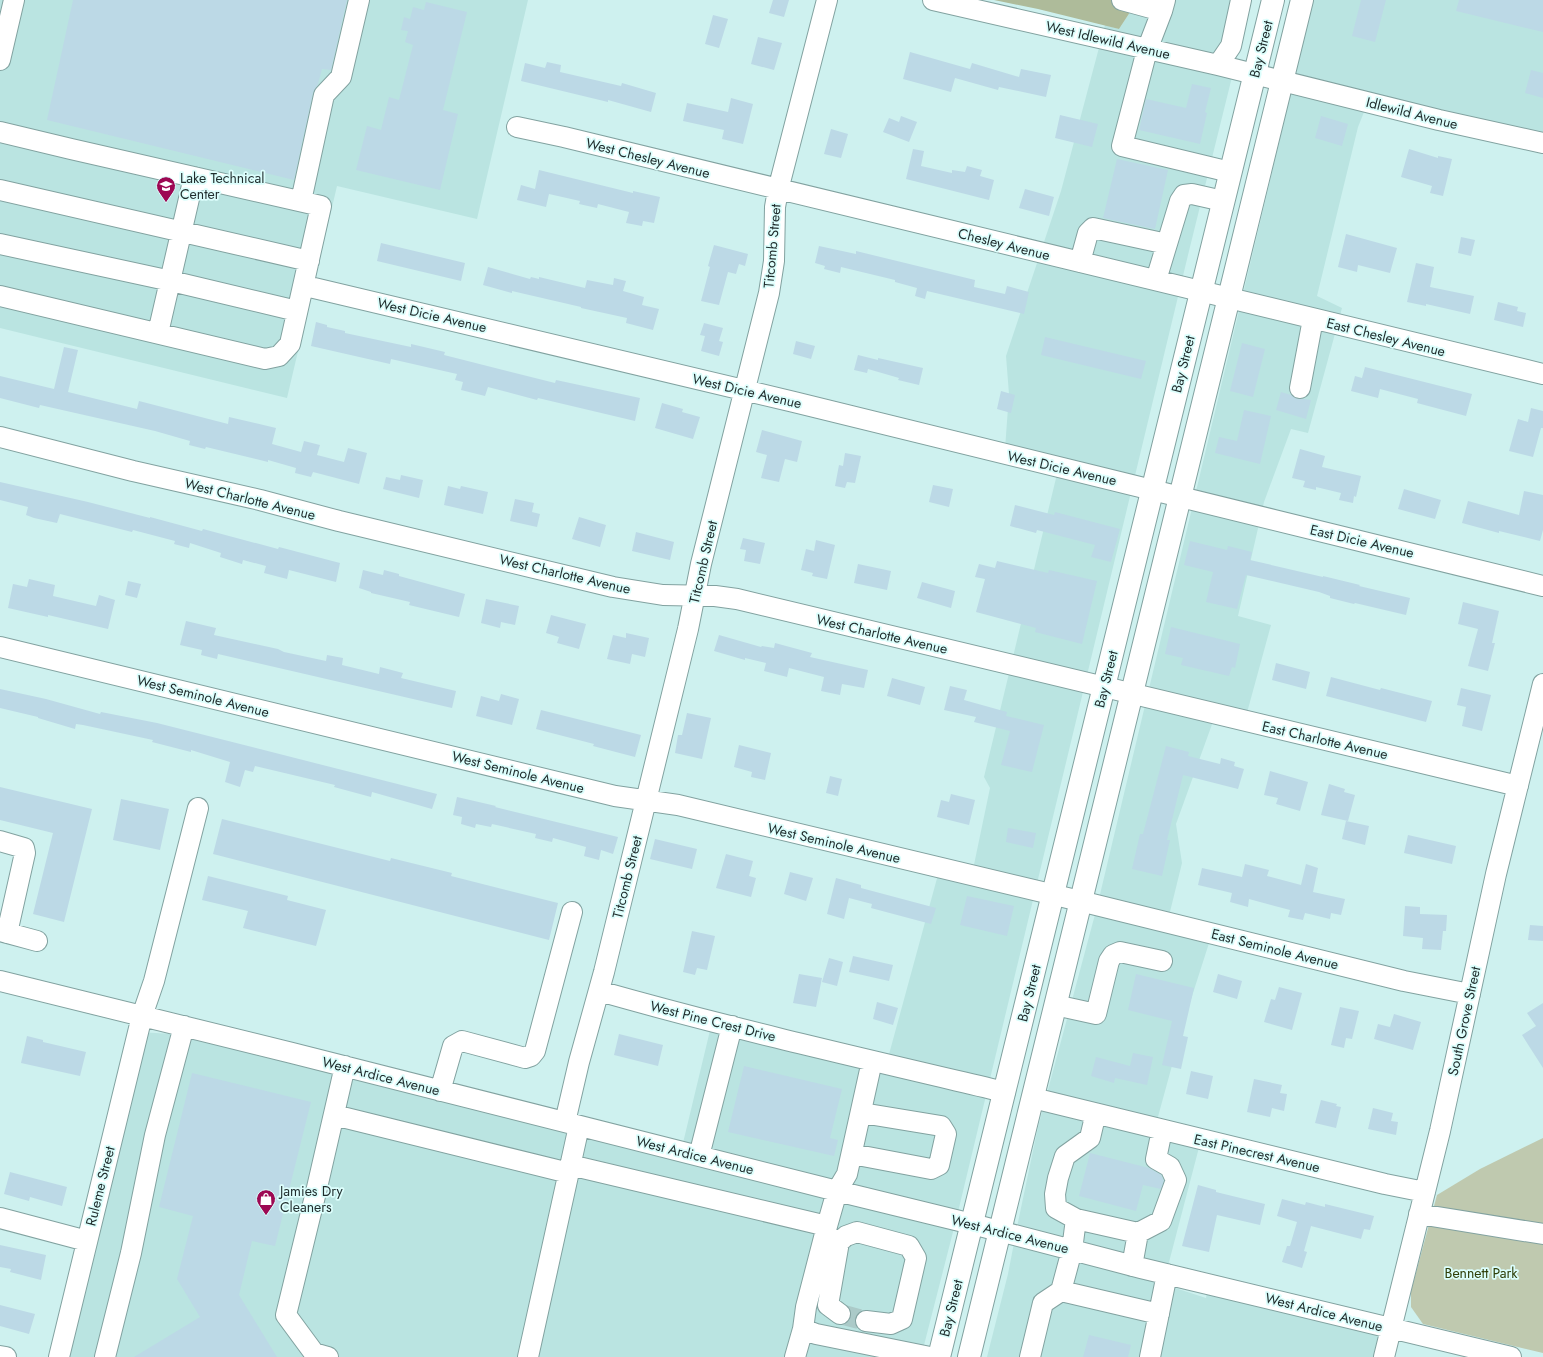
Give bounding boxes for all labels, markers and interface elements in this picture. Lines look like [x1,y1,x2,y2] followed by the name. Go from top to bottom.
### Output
[1044,16,1172,64] street label: West Idlewild Avenue
[1244,18,1278,80] street label: Bay Street
[1364,92,1460,134] street label: Idlewild Avenue
[584,133,712,183] street label: West Chesley Avenue
[180,168,264,204] place label: Lake Technical Center
[155,175,177,203] school or university icon: Lake Technical Center
[758,202,786,289] street label: Titcomb Street
[956,223,1052,265] street label: Chesley Avenue
[375,293,489,337] street label: West Dicie Avenue
[1325,313,1447,361] street label: East Chesley Avenue
[1166,333,1200,395] street label: Bay Street
[690,369,804,413] street label: West Dicie Avenue
[1005,446,1119,490] street label: West Dicie Avenue
[182,473,318,525] street label: West Charlotte Avenue
[684,518,722,605] street label: Titcomb Street
[1308,519,1416,563] street label: East Dicie Avenue
[497,549,633,599] street label: West Charlotte Avenue
[814,609,950,659] street label: West Charlotte Avenue
[1089,648,1123,710] street label: Bay Street
[135,670,271,722] street label: West Seminole Avenue
[1260,716,1390,764] street label: East Charlotte Avenue
[450,746,586,798] street label: West Seminole Avenue
[766,818,902,868] street label: West Seminole Avenue
[607,833,647,920] street label: Titcomb Street
[1209,924,1341,974] street label: East Seminole Avenue
[1012,962,1046,1024] street label: Bay Street
[1443,964,1485,1077] street label: South Grove Street
[648,996,778,1046] street label: West Pine Crest Drive
[320,1052,442,1100] street label: West Ardice Avenue
[1192,1129,1322,1177] street label: East Pinecrest Avenue
[634,1131,756,1179] street label: West Ardice Avenue
[80,1143,120,1228] street label: Ruleme Street
[278,1181,343,1217] place label: Jamies Dry Cleaners
[255,1188,277,1216] shop icon: Jamies Dry Cleaners
[949,1210,1071,1258] street label: West Ardice Avenue
[1445,1263,1518,1283] park label: Bennett Park
[934,1277,968,1339] street label: Bay Street
[1263,1288,1385,1336] street label: West Ardice Avenue

